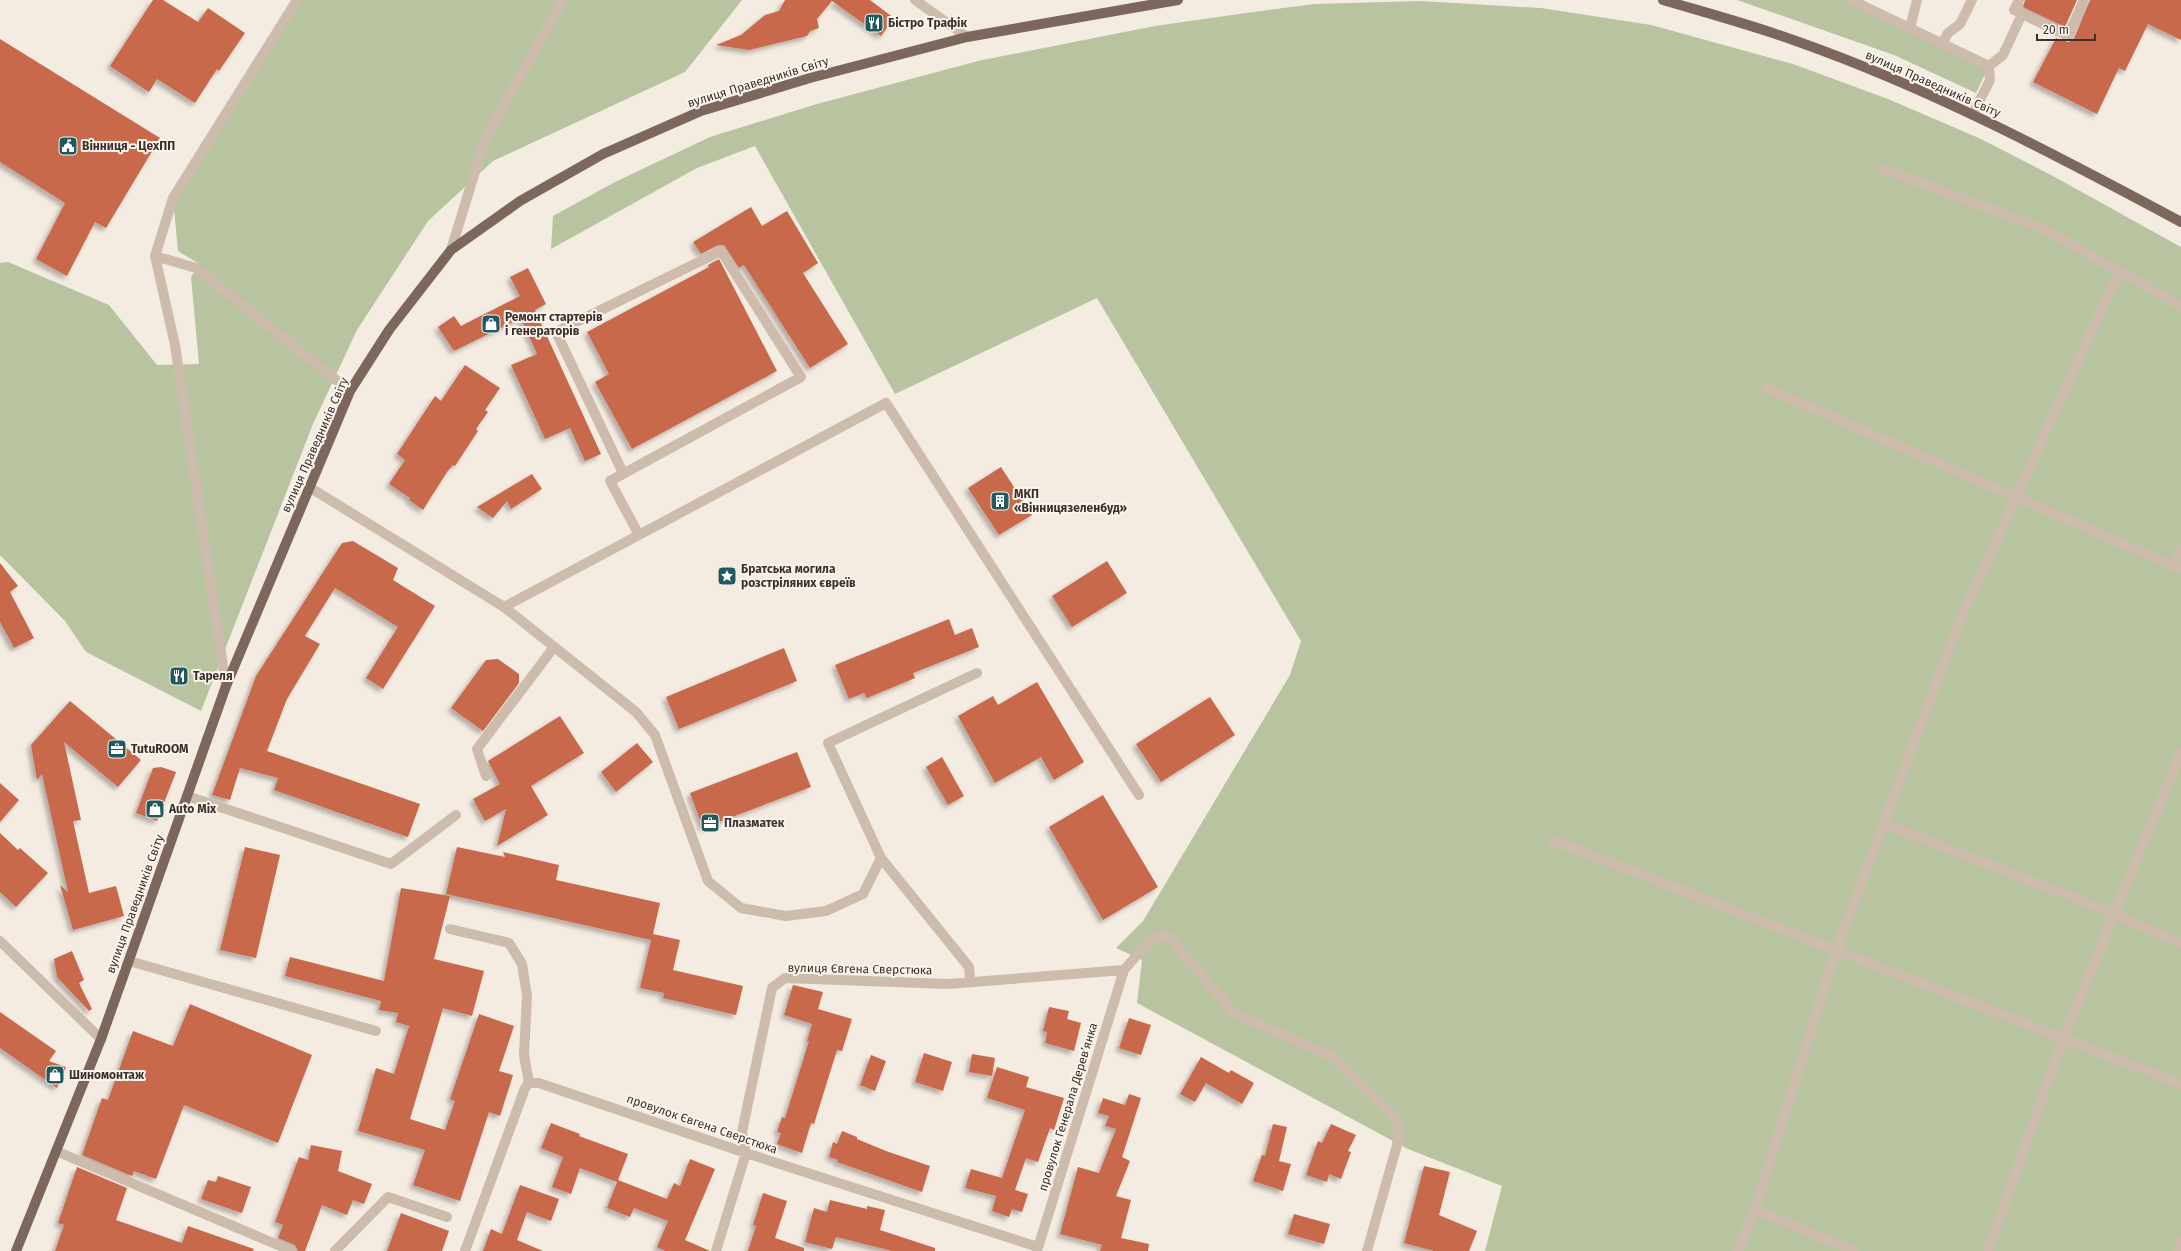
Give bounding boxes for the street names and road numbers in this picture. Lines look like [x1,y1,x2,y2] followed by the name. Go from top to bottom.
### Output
[1863,48,2003,120] street label: вулиця Праведників Світу
[686,54,830,110] street label: вулиця Праведників Світу
[279,375,351,515] street label: вулиця Праведників Світу
[103,833,167,975] street label: вулиця Праведників Світу
[787,961,933,977] street label: вулиця Євгена Сверстюка
[1036,1021,1100,1193] street label: провулок Генерала Деревʼянка
[625,1092,779,1156] street label: провулок Євгена Сверстюка

